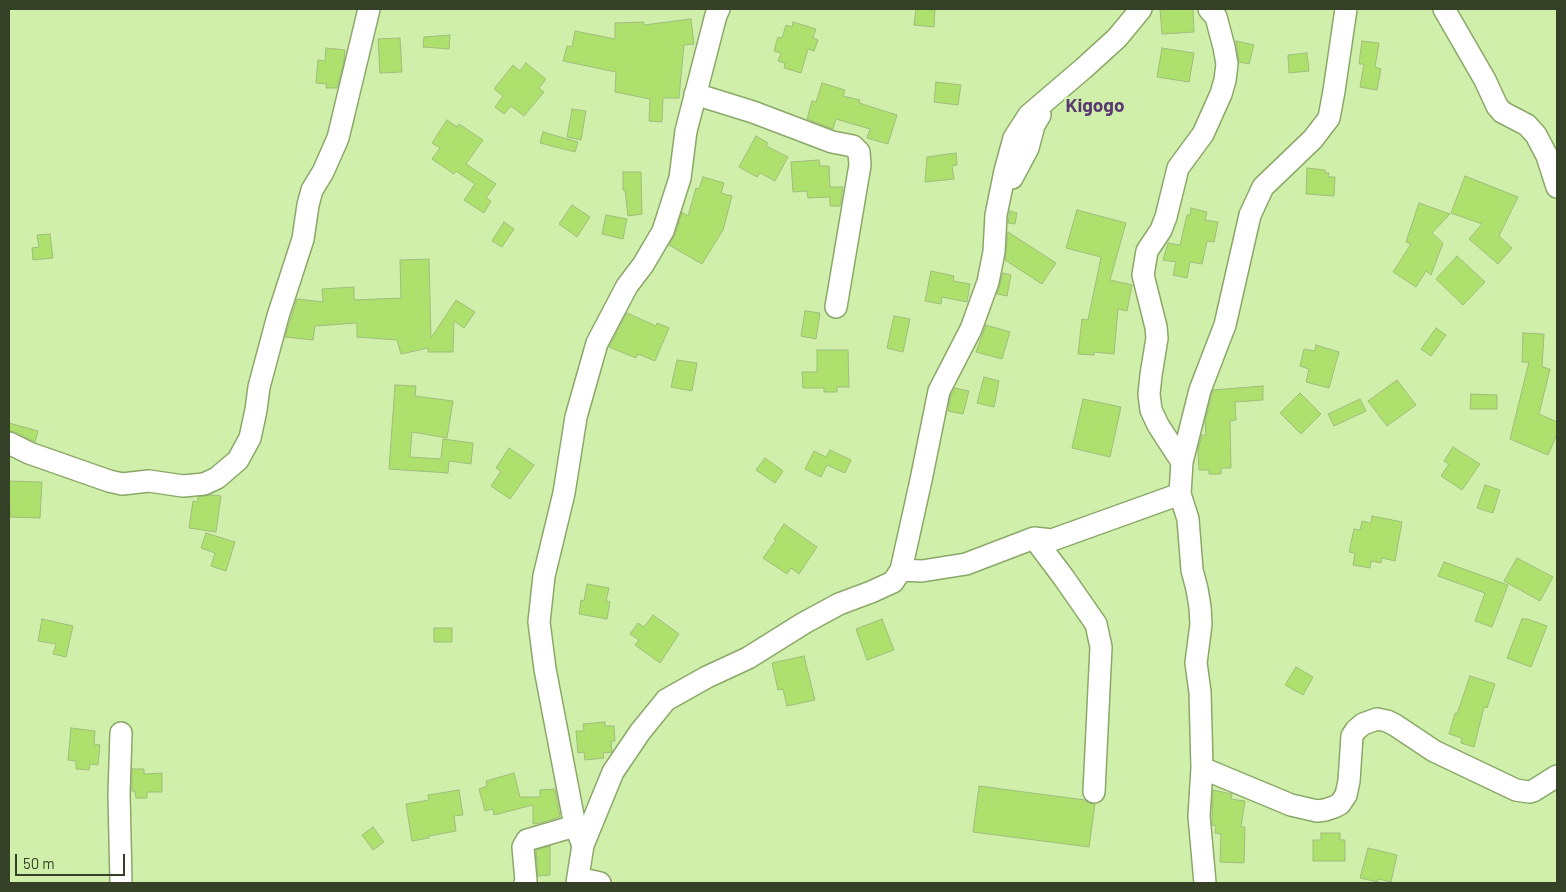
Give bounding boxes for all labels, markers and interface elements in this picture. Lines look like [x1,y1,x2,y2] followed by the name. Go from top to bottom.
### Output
[1065,95,1125,117] district label: Kigogo
[18,844,128,876] scale bar
[23,854,55,872] text: 50 m

